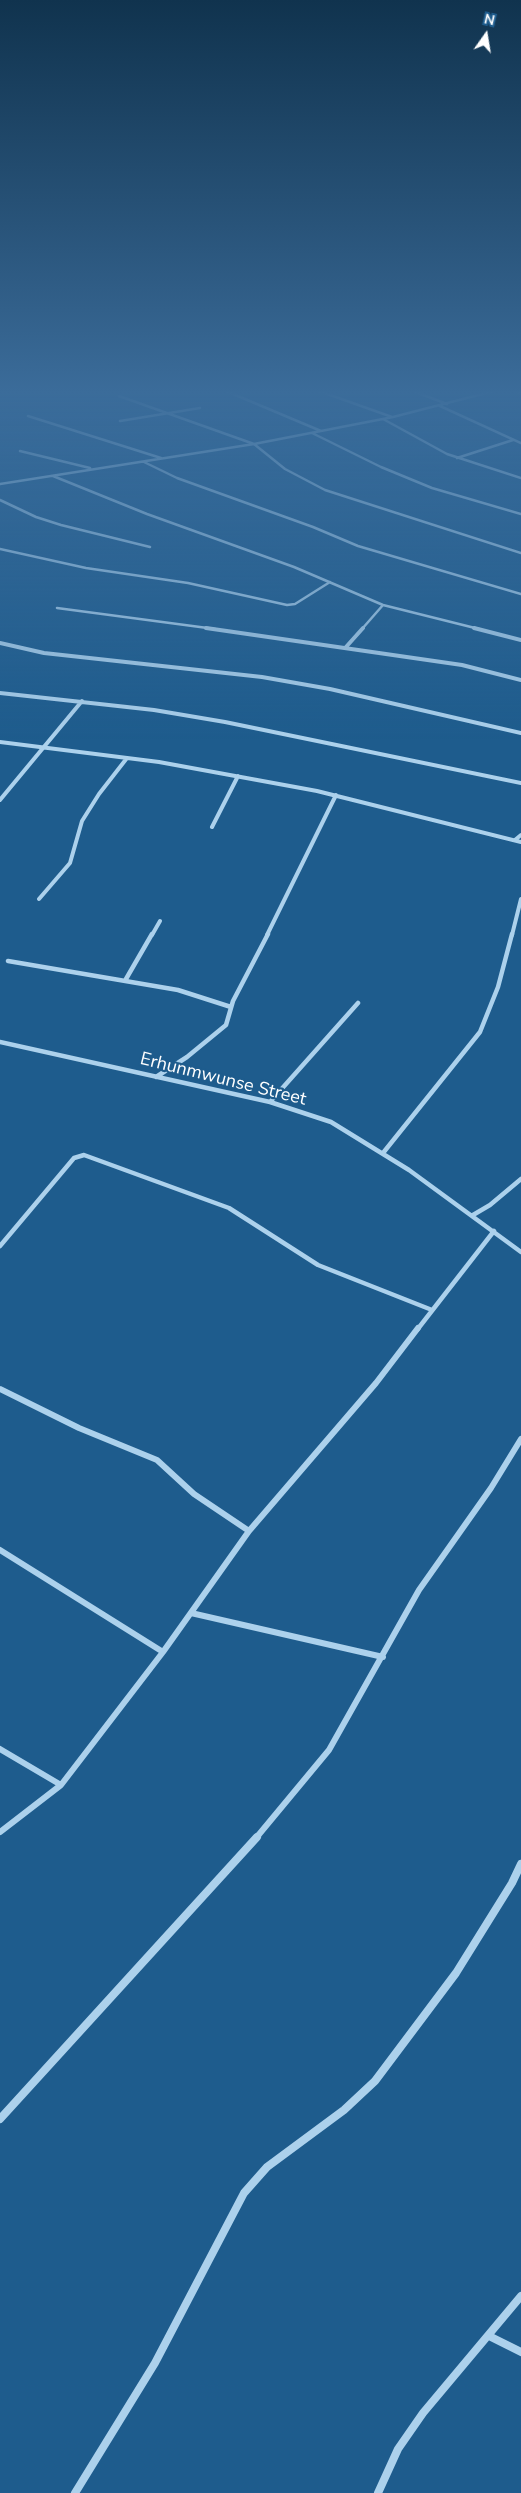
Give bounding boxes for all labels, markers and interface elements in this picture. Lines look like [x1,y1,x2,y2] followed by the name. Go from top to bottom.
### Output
[482,9,497,30] text: N
[461,10,511,60] north arrow
[138,1049,308,1111] street label: Erhunmwunse Street

